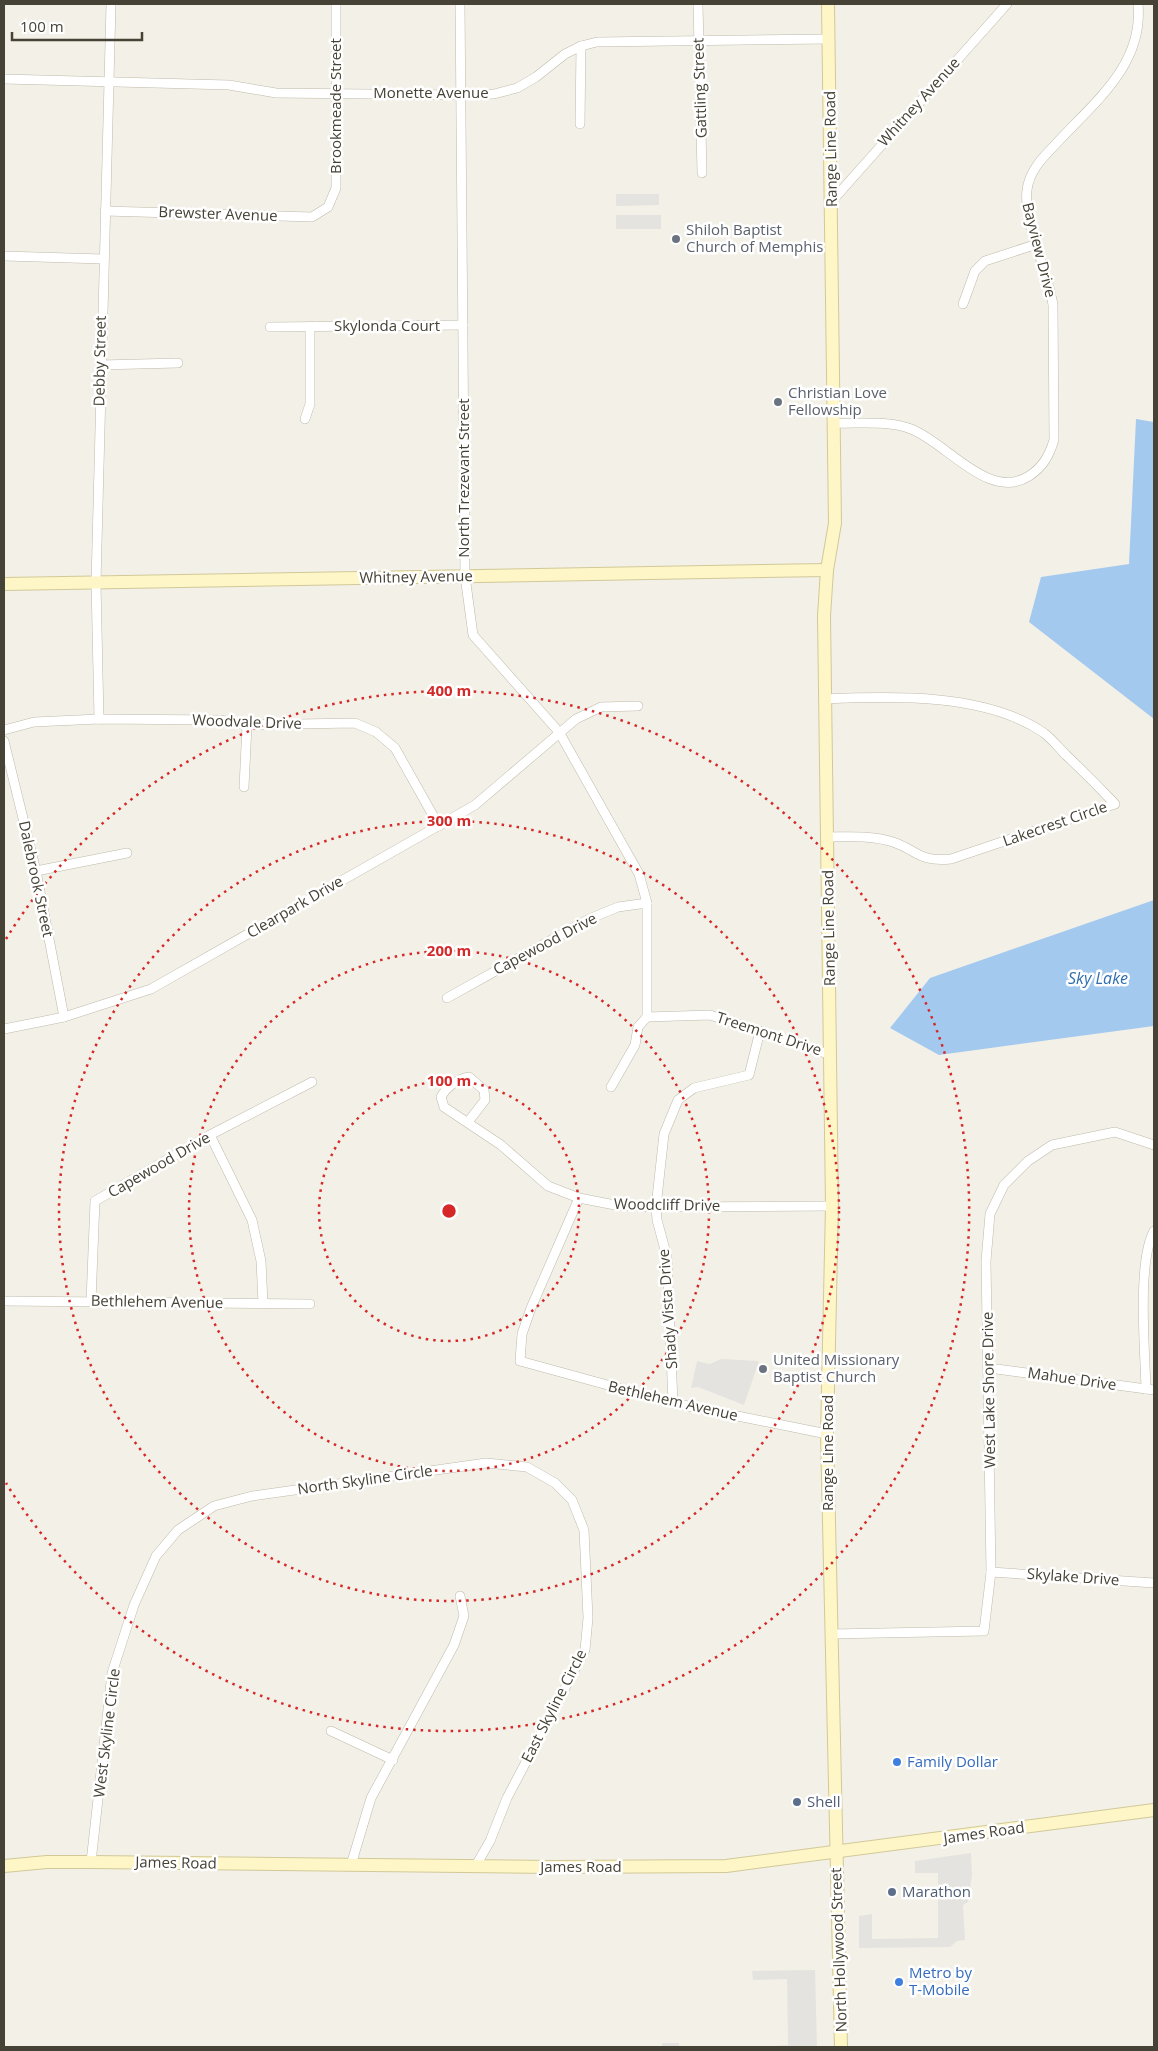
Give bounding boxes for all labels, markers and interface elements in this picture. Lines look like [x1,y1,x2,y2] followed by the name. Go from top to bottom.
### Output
[12,10,142,42] scale bar
[20,16,64,36] text: 100 m
[687,37,711,139] street label: Gattling Street
[325,38,345,174] street label: Brookmeade Street
[873,52,964,150] street label: Whitney Avenue
[373,82,489,102] street label: Monette Avenue
[819,91,841,207] street label: Range Line Road
[1018,200,1061,299] street label: Bayview Drive
[158,201,278,225] street label: Brewster Avenue
[686,219,823,256] place label: Shiloh Baptist Church of Memphis
[670,233,682,245] marker: Shiloh Baptist Church of Memphis
[88,315,110,407] street label: Debby Street
[334,315,440,335] street label: Skylonda Court
[788,382,887,419] place label: Christian Love Fellowship
[772,396,784,408] marker: Christian Love Fellowship
[453,398,473,558] street label: North Trezevant Street
[359,565,473,587] street label: Whitney Avenue
[427,680,471,700] text: 400 m
[192,709,302,733] street label: Woodvale Drive
[1000,796,1110,850] street label: Lakecrest Circle
[427,810,471,830] text: 300 m
[15,819,59,939] street label: Dalebrook Street
[243,870,346,942] street label: Clearpark Drive
[817,870,839,986] street label: Range Line Road
[489,907,600,979] street label: Capewood Drive
[427,940,471,960] text: 200 m
[1068,967,1128,989] water label: Sky Lake
[714,1007,824,1059] street label: Treemont Drive
[427,1070,471,1090] text: 100 m
[104,1127,213,1202] street label: Capewood Drive
[614,1193,720,1215] street label: Woodcliff Drive
[440,1202,458,1220] centre of rings
[653,1248,681,1370] street label: Shady Vista Drive
[91,1290,223,1312] street label: Bethlehem Avenue
[977,1312,999,1469] street label: West Lake Shore Drive
[773,1349,900,1386] place label: United Missionary Baptist Church
[1027,1362,1118,1394] street label: Mahue Drive
[757,1363,769,1375] marker: United Missionary Baptist Church
[606,1375,740,1425] street label: Bethlehem Avenue
[817,1395,837,1511] street label: Range Line Road
[296,1460,434,1498] street label: North Skyline Circle
[1026,1563,1120,1589] street label: Skylake Drive
[516,1646,590,1766] street label: East Skyline Circle
[88,1667,124,1799] street label: West Skyline Circle
[907,1751,998,1771] place label: Family Dollar
[891,1756,903,1768] marker: Family Dollar
[807,1791,840,1811] place label: Shell
[791,1796,803,1808] marker: Shell
[940,1816,1026,1848] street label: James Road
[133,1851,217,1873] street label: James Road
[538,1856,622,1876] street label: James Road
[825,1867,851,2033] street label: North Hollywood Street
[902,1881,971,1901] place label: Marathon
[886,1886,898,1898] marker: Marathon
[909,1962,972,1999] place label: Metro by T-Mobile
[893,1976,905,1988] marker: Metro by T-Mobile

